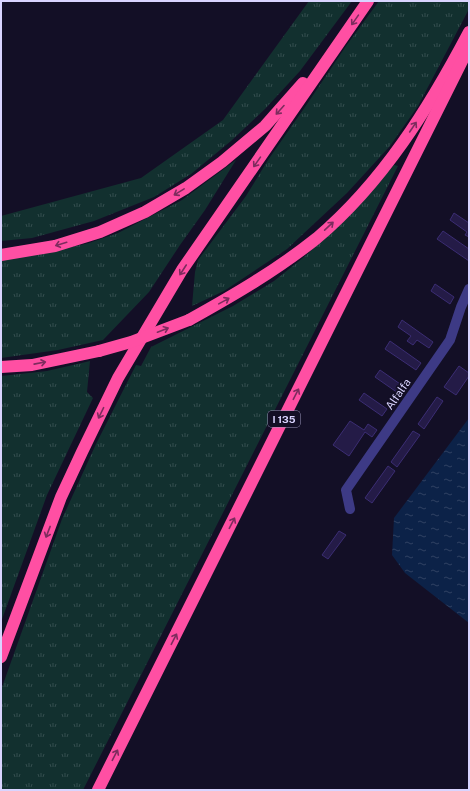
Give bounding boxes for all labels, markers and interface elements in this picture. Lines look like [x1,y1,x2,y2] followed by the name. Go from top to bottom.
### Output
[351,14,359,25] one-way arrow
[275,104,284,115] one-way arrow
[409,122,417,133] one-way arrow
[252,157,261,168] one-way arrow
[173,188,185,196] one-way arrow
[324,221,334,231] one-way arrow
[55,241,68,248] one-way arrow
[179,264,187,275] one-way arrow
[217,297,229,304] one-way arrow
[156,325,168,333] one-way arrow
[33,359,46,367] one-way arrow
[383,376,413,412] street label: Alfalfa
[293,388,300,400] one-way arrow
[97,407,104,419] one-way arrow
[268,411,300,427] road number: I 135
[229,517,236,529] one-way arrow
[44,525,51,538] one-way arrow
[170,633,178,645] one-way arrow
[112,749,119,761] one-way arrow

